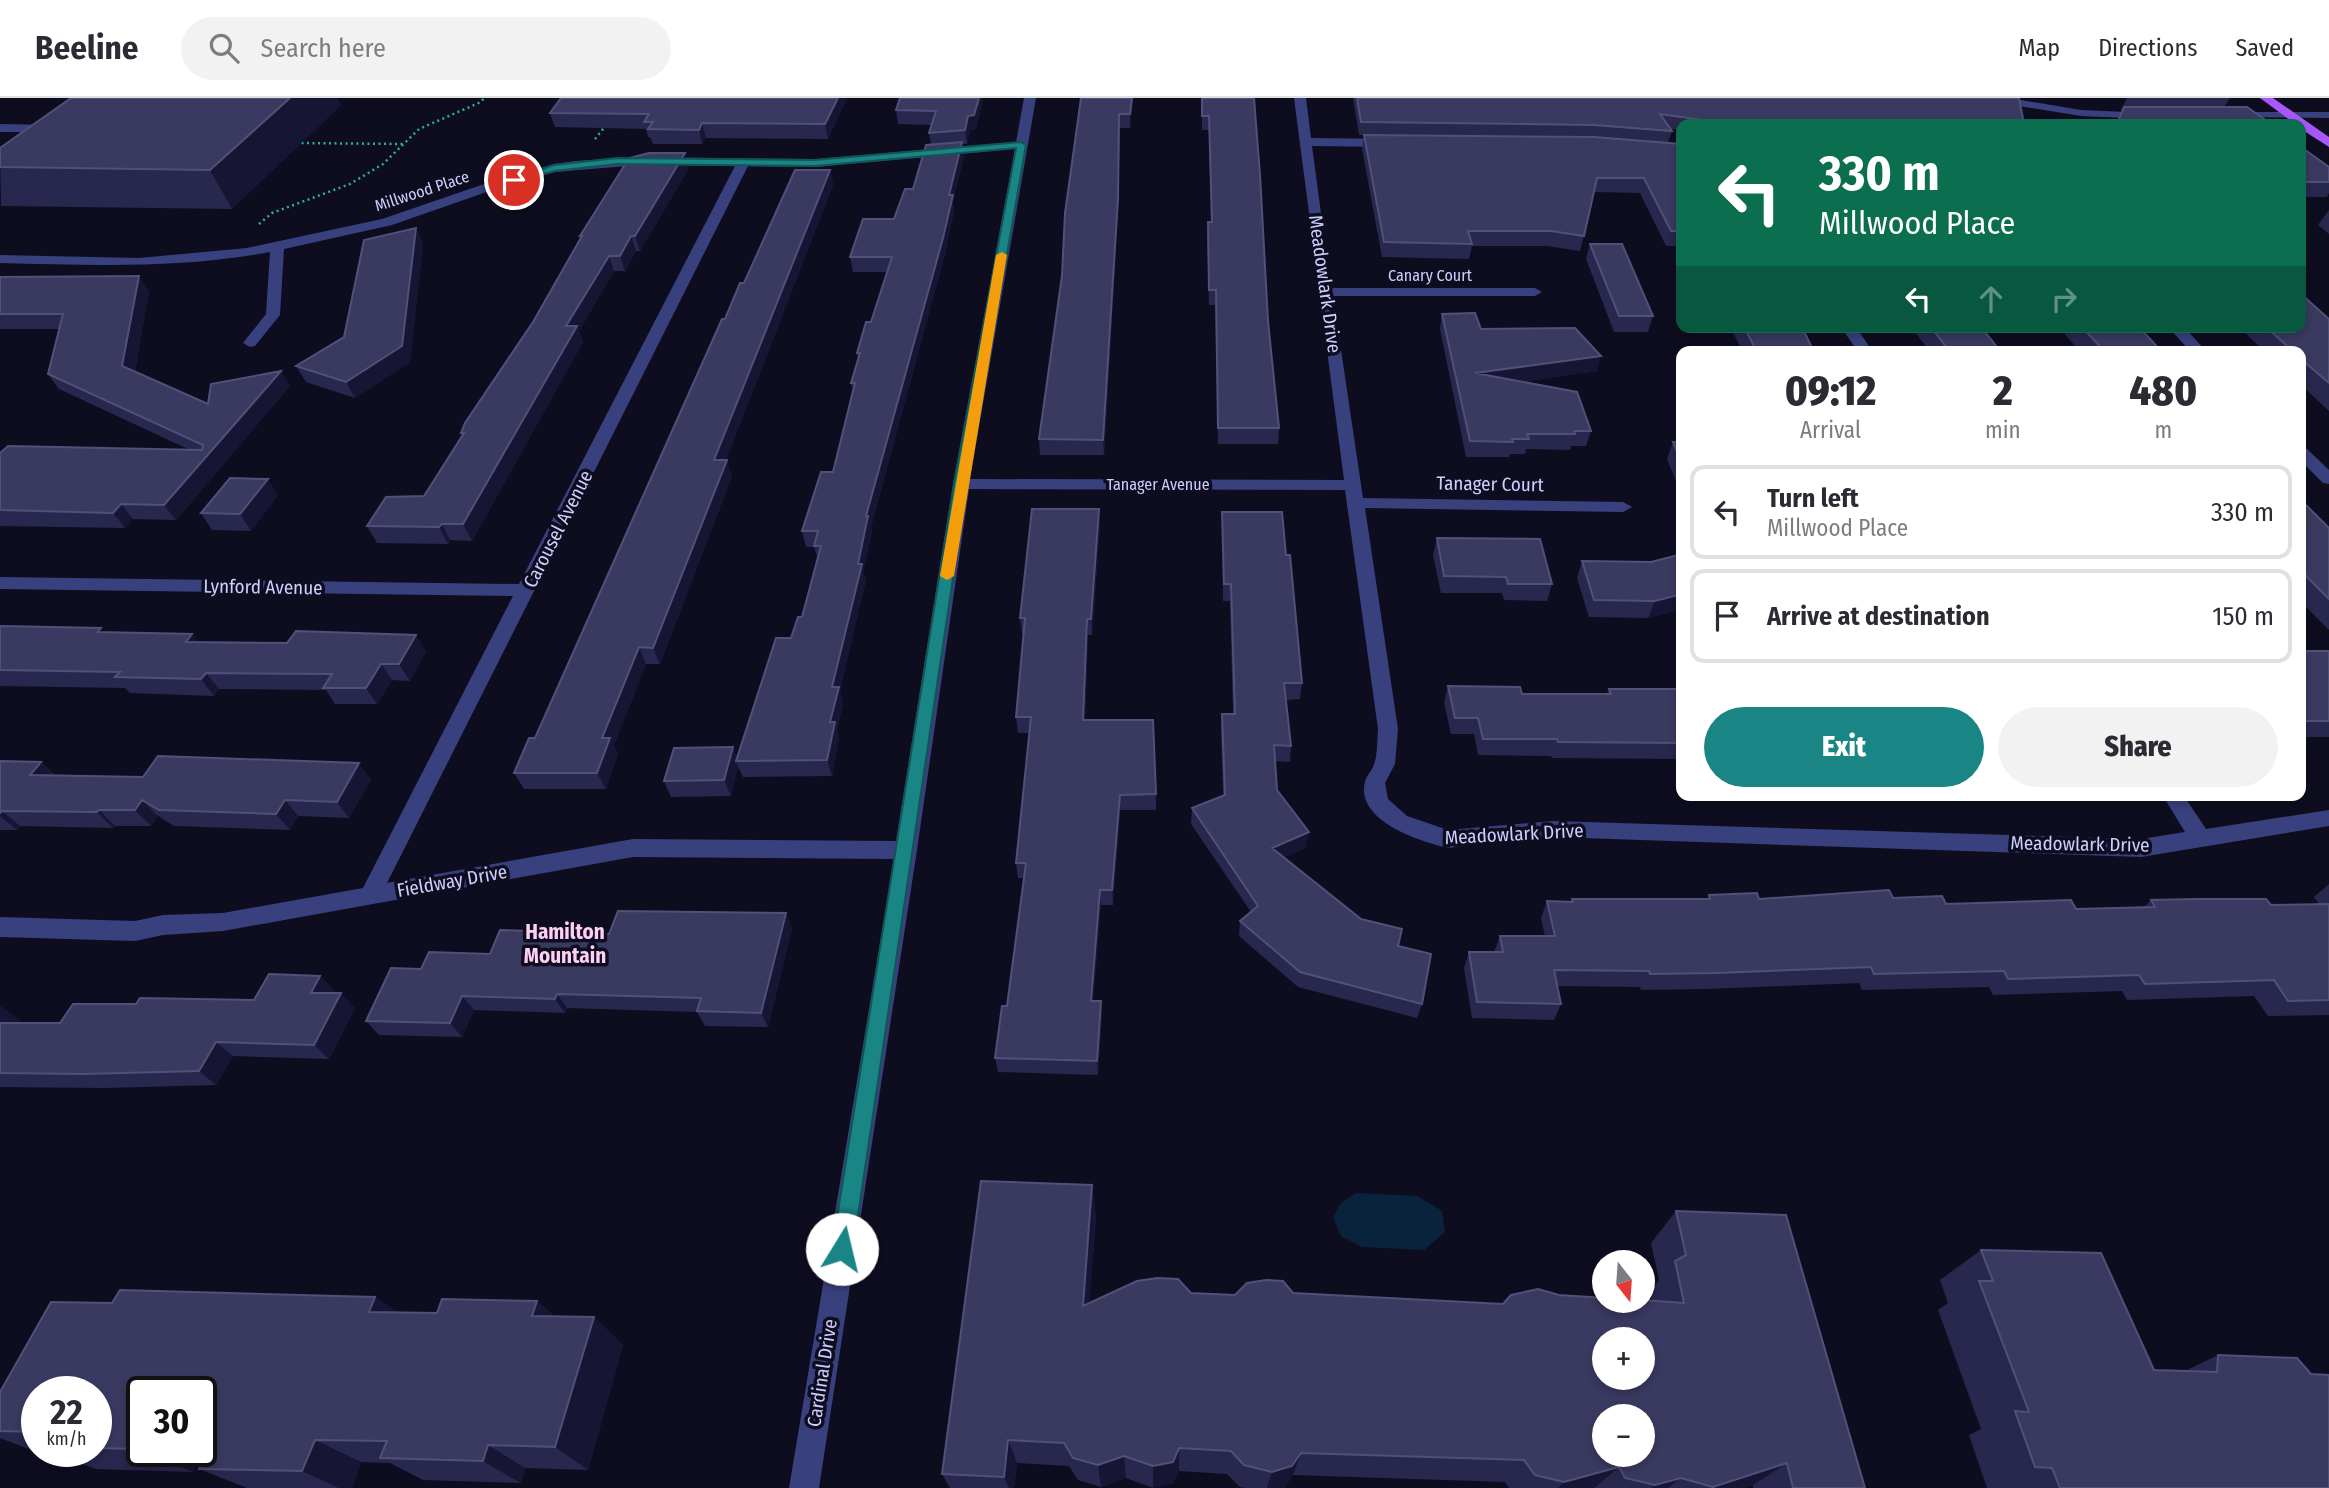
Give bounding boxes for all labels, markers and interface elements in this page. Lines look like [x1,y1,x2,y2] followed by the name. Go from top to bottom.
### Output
[181,17,671,80] search box
[35,28,139,68] text: Beeline
[205,29,243,67] icon: search
[261,33,386,64] text: Search here
[2019,34,2060,62] text: Map
[2098,34,2197,62] text: Directions
[2235,34,2294,62] text: Saved
[1819,144,1940,203] text: 330 m
[1704,147,1795,238] icon: left
[484,150,544,210] pin
[495,161,533,199] icon: arrive
[372,167,472,215] street label: Millwood Place
[1819,204,2015,242] text: Millwood Place
[1304,214,1346,354] street label: Meadowlark Drive
[1388,266,1473,285] street label: Canary Court
[1899,280,1937,318] icon: left
[1972,280,2010,318] icon: ahead
[2045,280,2083,318] icon: right
[1785,366,1876,416] text: 09:12
[1993,366,2013,416] text: 2
[2129,366,2197,416] text: 480
[1800,416,1861,444] text: Arrival
[1985,416,2021,444] text: min
[2154,416,2172,444] text: m
[518,466,598,592] street label: Carousel Avenue
[1436,472,1545,496] street label: Tanager Court
[1106,475,1210,494] street label: Tanager Avenue
[1767,483,1859,514] text: Turn left
[1708,493,1746,531] icon: left
[2211,497,2274,528] text: 330 m
[1767,514,1908,542] text: Millwood Place
[203,574,323,600] street label: Lynford Avenue
[1708,597,1746,635] icon: arrive
[1767,601,1990,632] text: Arrive at destination
[2212,601,2274,632] text: 150 m
[1704,707,1984,787] button: Exit
[1998,707,2278,787] button: Share
[1444,819,1584,849] street label: Meadowlark Drive
[2010,831,2150,857] street label: Meadowlark Drive
[395,860,509,902] street label: Fieldway Drive
[524,919,606,969] district label: Hamilton Mountain
[805,1212,879,1286] position arrow
[1592,1250,1656,1312] north arrow
[1592,1250,1655,1467] map controls
[802,1318,842,1428] street label: Cardinal Drive
[1592,1327,1655,1390] button: +
[126,1376,217,1467] speed limit sign: 30
[50,1391,83,1433] text: 22
[1592,1404,1655,1467] button: −
[46,1428,87,1450] text: km/h

